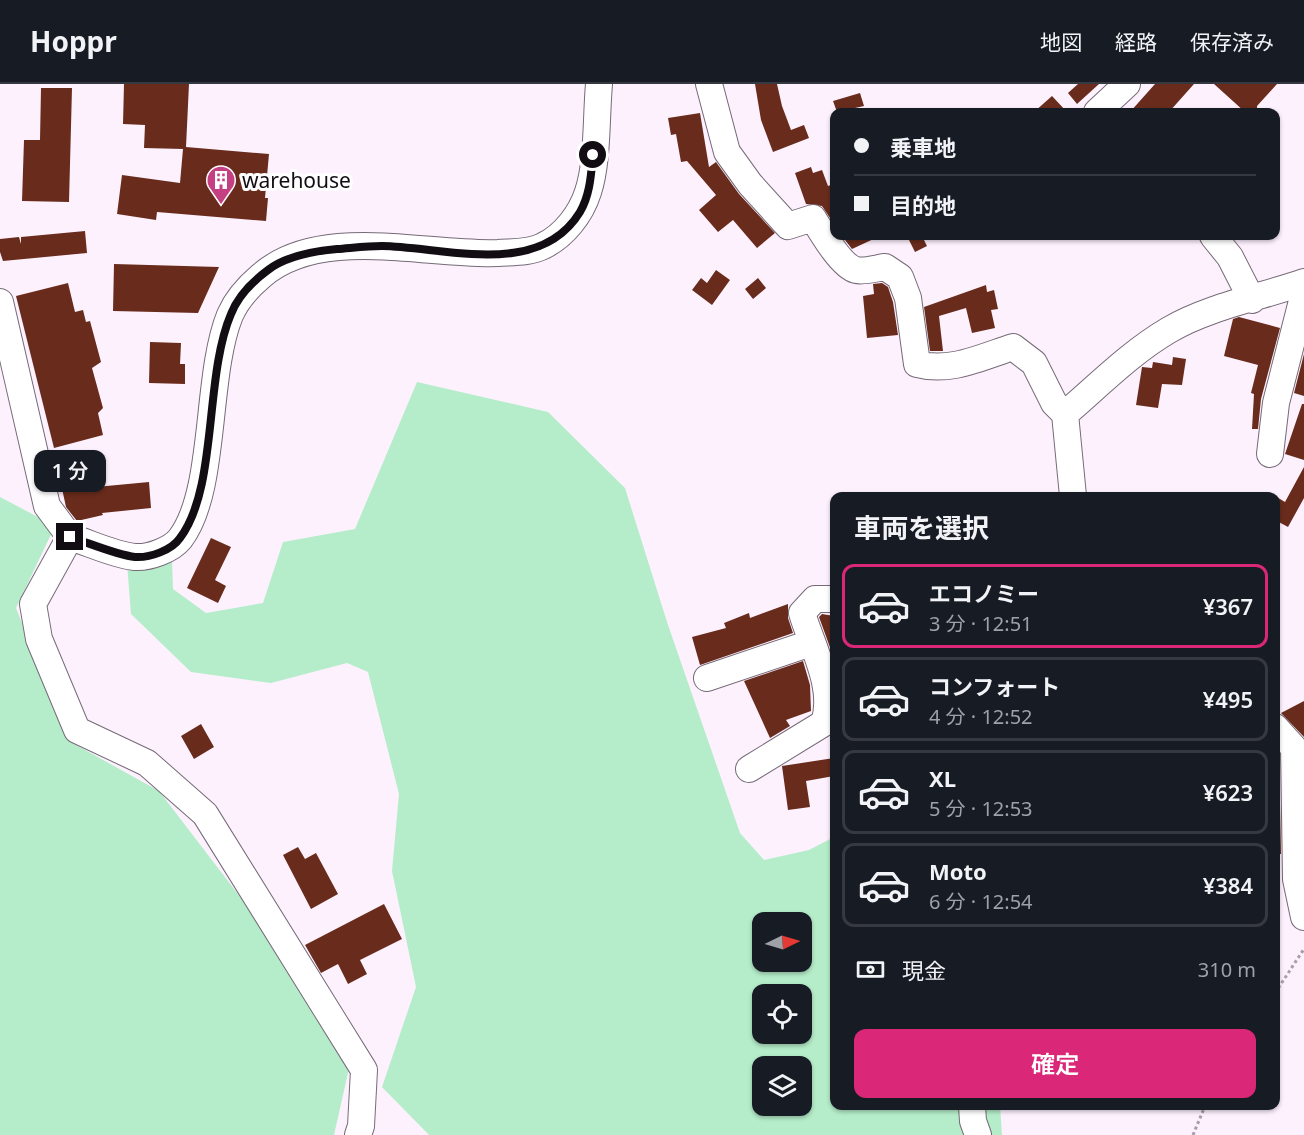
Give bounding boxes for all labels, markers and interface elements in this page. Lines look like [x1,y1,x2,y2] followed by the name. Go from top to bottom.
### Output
[30,22,117,60] text: Hoppr
[1040,28,1082,56] text: 地図
[1115,28,1157,56] text: 経路
[1190,28,1274,56] text: 保存済み
[890,132,956,162] text: 乗車地
[579,141,606,168] route start
[205,164,237,206] building icon: warehouse
[242,166,351,194] place label: warehouse
[890,190,956,220] text: 目的地
[34,450,106,492] callout: 1 分
[52,457,88,484] text: 1 分
[854,509,989,546] text: 車両を選択
[56,523,83,550] route end
[929,578,1039,608] text: エコノミー
[857,579,911,633] icon: car
[1203,591,1253,621] text: ¥367
[929,610,1033,637] text: 3 分 · 12:51
[929,671,1060,701] text: コンフォート
[857,672,911,726] icon: car
[1203,684,1253,714] text: ¥495
[929,703,1033,730] text: 4 分 · 12:52
[929,763,956,793] text: XL
[857,765,911,819] icon: car
[1203,777,1253,807] text: ¥623
[929,795,1033,822] text: 5 分 · 12:53
[929,856,987,886] text: Moto
[857,858,911,912] icon: car
[1203,870,1253,900] text: ¥384
[929,888,1033,915] text: 6 分 · 12:54
[752,912,812,972] north arrow
[752,912,812,1116] map controls
[854,953,887,986] icon: cash
[902,955,946,985] text: 現金
[1198,956,1256,983] text: 310 m
[752,984,812,1044] button: locate
[854,1029,1256,1098] button: 確定
[752,1056,812,1116] button: layers

